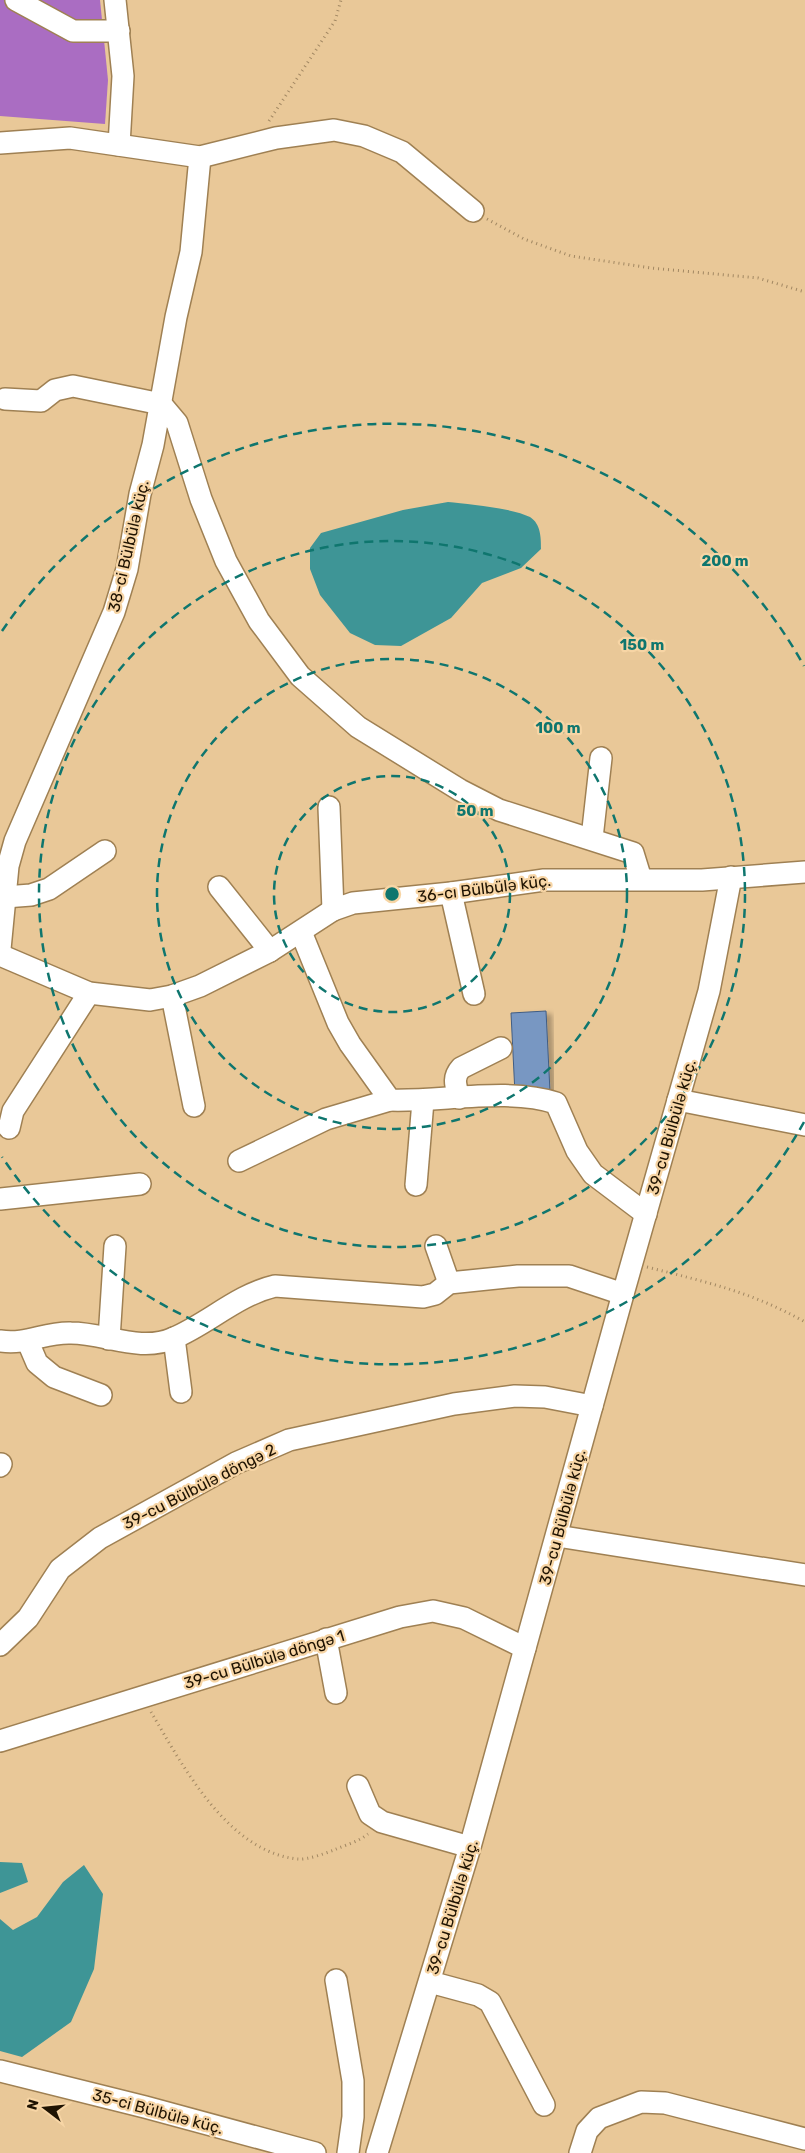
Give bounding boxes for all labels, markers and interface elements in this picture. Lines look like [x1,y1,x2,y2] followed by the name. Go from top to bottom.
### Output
[104,478,153,614] street label: 38-ci Bülbülə küç.
[701,552,749,570] text: 200 m
[620,636,664,654] text: 150 m
[536,719,580,737] text: 100 m
[457,802,493,820] text: 50 m
[416,871,552,906] street label: 36-cı Bülbülə küç.
[383,885,401,903] centre of rings
[643,1057,700,1197] street label: 39-cu Bülbülə küç.
[120,1440,279,1533] street label: 39-cu Bülbülə döngə 2
[535,1447,590,1587] street label: 39-cu Bülbülə küç.
[182,1626,347,1693] street label: 39-cu Bülbülə döngə 1
[423,1838,482,1977] street label: 39-cu Bülbülə küç.
[20,2083,70,2133] north arrow
[91,2085,225,2138] street label: 35-ci Bülbülə küç.
[23,2097,43,2112] text: N

